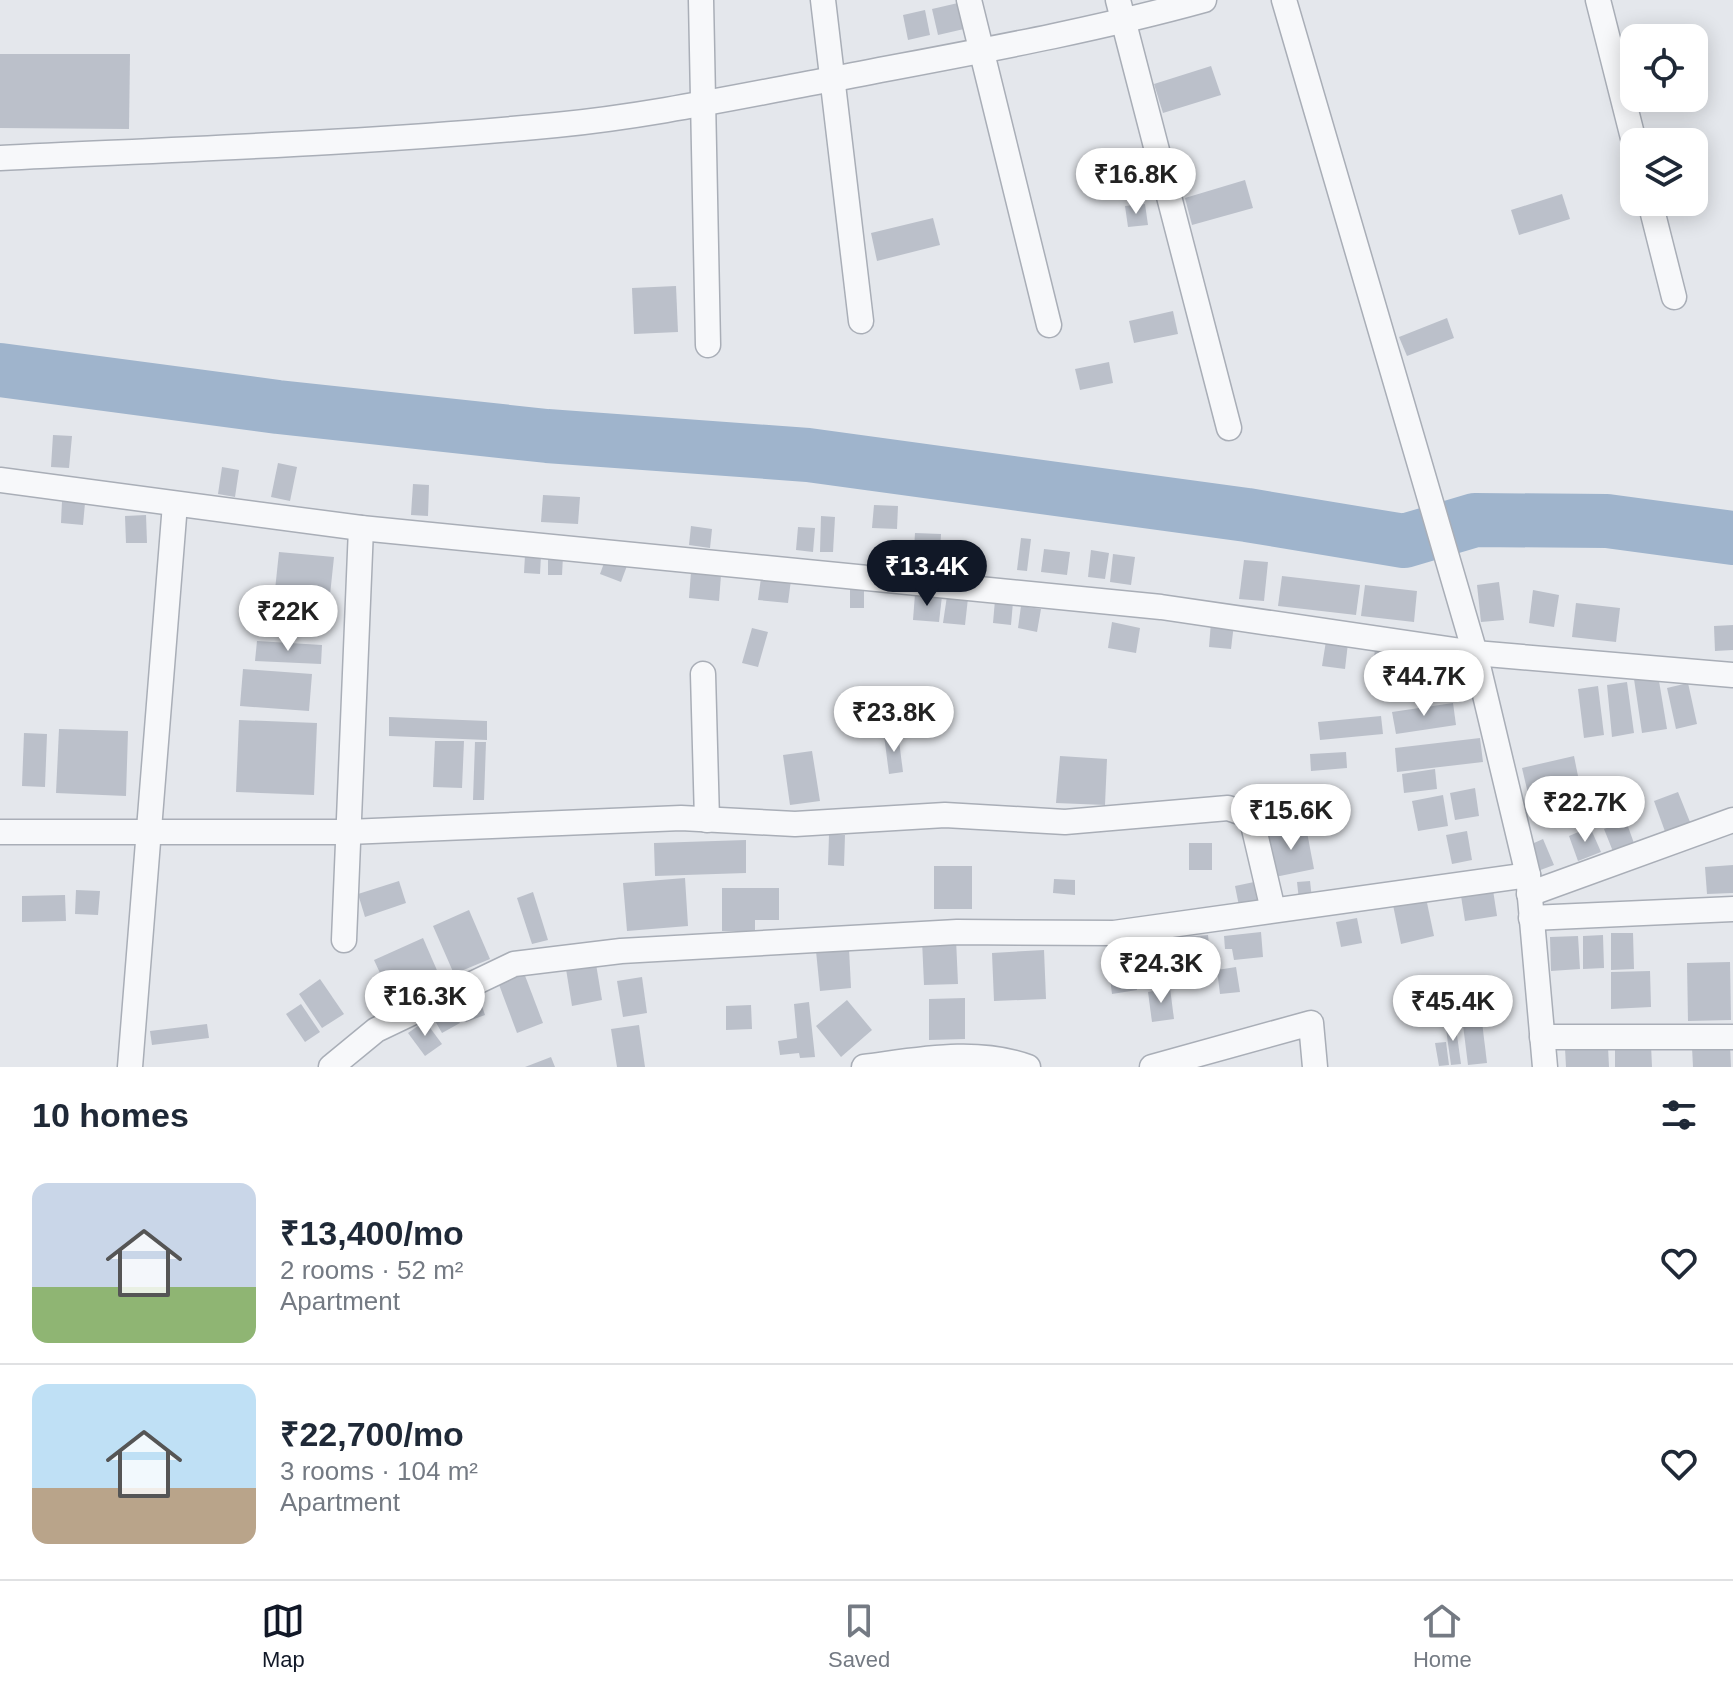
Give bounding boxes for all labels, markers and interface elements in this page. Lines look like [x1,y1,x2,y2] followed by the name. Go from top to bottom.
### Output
[1620,24,1708,216] map controls
[1620,24,1708,112] button: locate
[1620,128,1708,216] button: layers
[1071,148,1201,216] pin: ₹16.8K
[1094,159,1178,189] text: ₹16.8K
[862,540,992,608] pin: ₹13.4K
[885,551,969,581] text: ₹13.4K
[241,585,335,653] pin: ₹22K
[257,596,319,626] text: ₹22K
[1359,650,1489,718] pin: ₹44.7K
[1382,661,1466,691] text: ₹44.7K
[829,686,959,754] pin: ₹23.8K
[852,697,936,727] text: ₹23.8K
[1520,776,1650,844] pin: ₹22.7K
[1226,784,1356,852] pin: ₹15.6K
[1543,787,1627,817] text: ₹22.7K
[1249,795,1333,825] text: ₹15.6K
[1096,937,1226,1005] pin: ₹24.3K
[1119,948,1203,978] text: ₹24.3K
[360,970,490,1038] pin: ₹16.3K
[1388,975,1518,1043] pin: ₹45.4K
[383,981,467,1011] text: ₹16.3K
[1411,986,1495,1016] text: ₹45.4K
[1657,1093,1701,1137] icon: filters
[32,1096,189,1134] text: 10 homes
[280,1214,464,1252] text: ₹13,400/mo
[96,1215,192,1311] icon: home
[1657,1241,1701,1285] icon: heart
[280,1255,464,1285] text: 2 rooms · 52 m²
[280,1286,400,1316] text: Apartment
[280,1415,464,1453] text: ₹22,700/mo
[96,1416,192,1512] icon: home
[1657,1442,1701,1486] icon: heart
[280,1456,478,1486] text: 3 rooms · 104 m²
[280,1487,400,1517] text: Apartment
[261,1599,305,1673] tab: Map
[828,1599,890,1673] tab: Saved
[1413,1599,1472,1673] tab: Home

